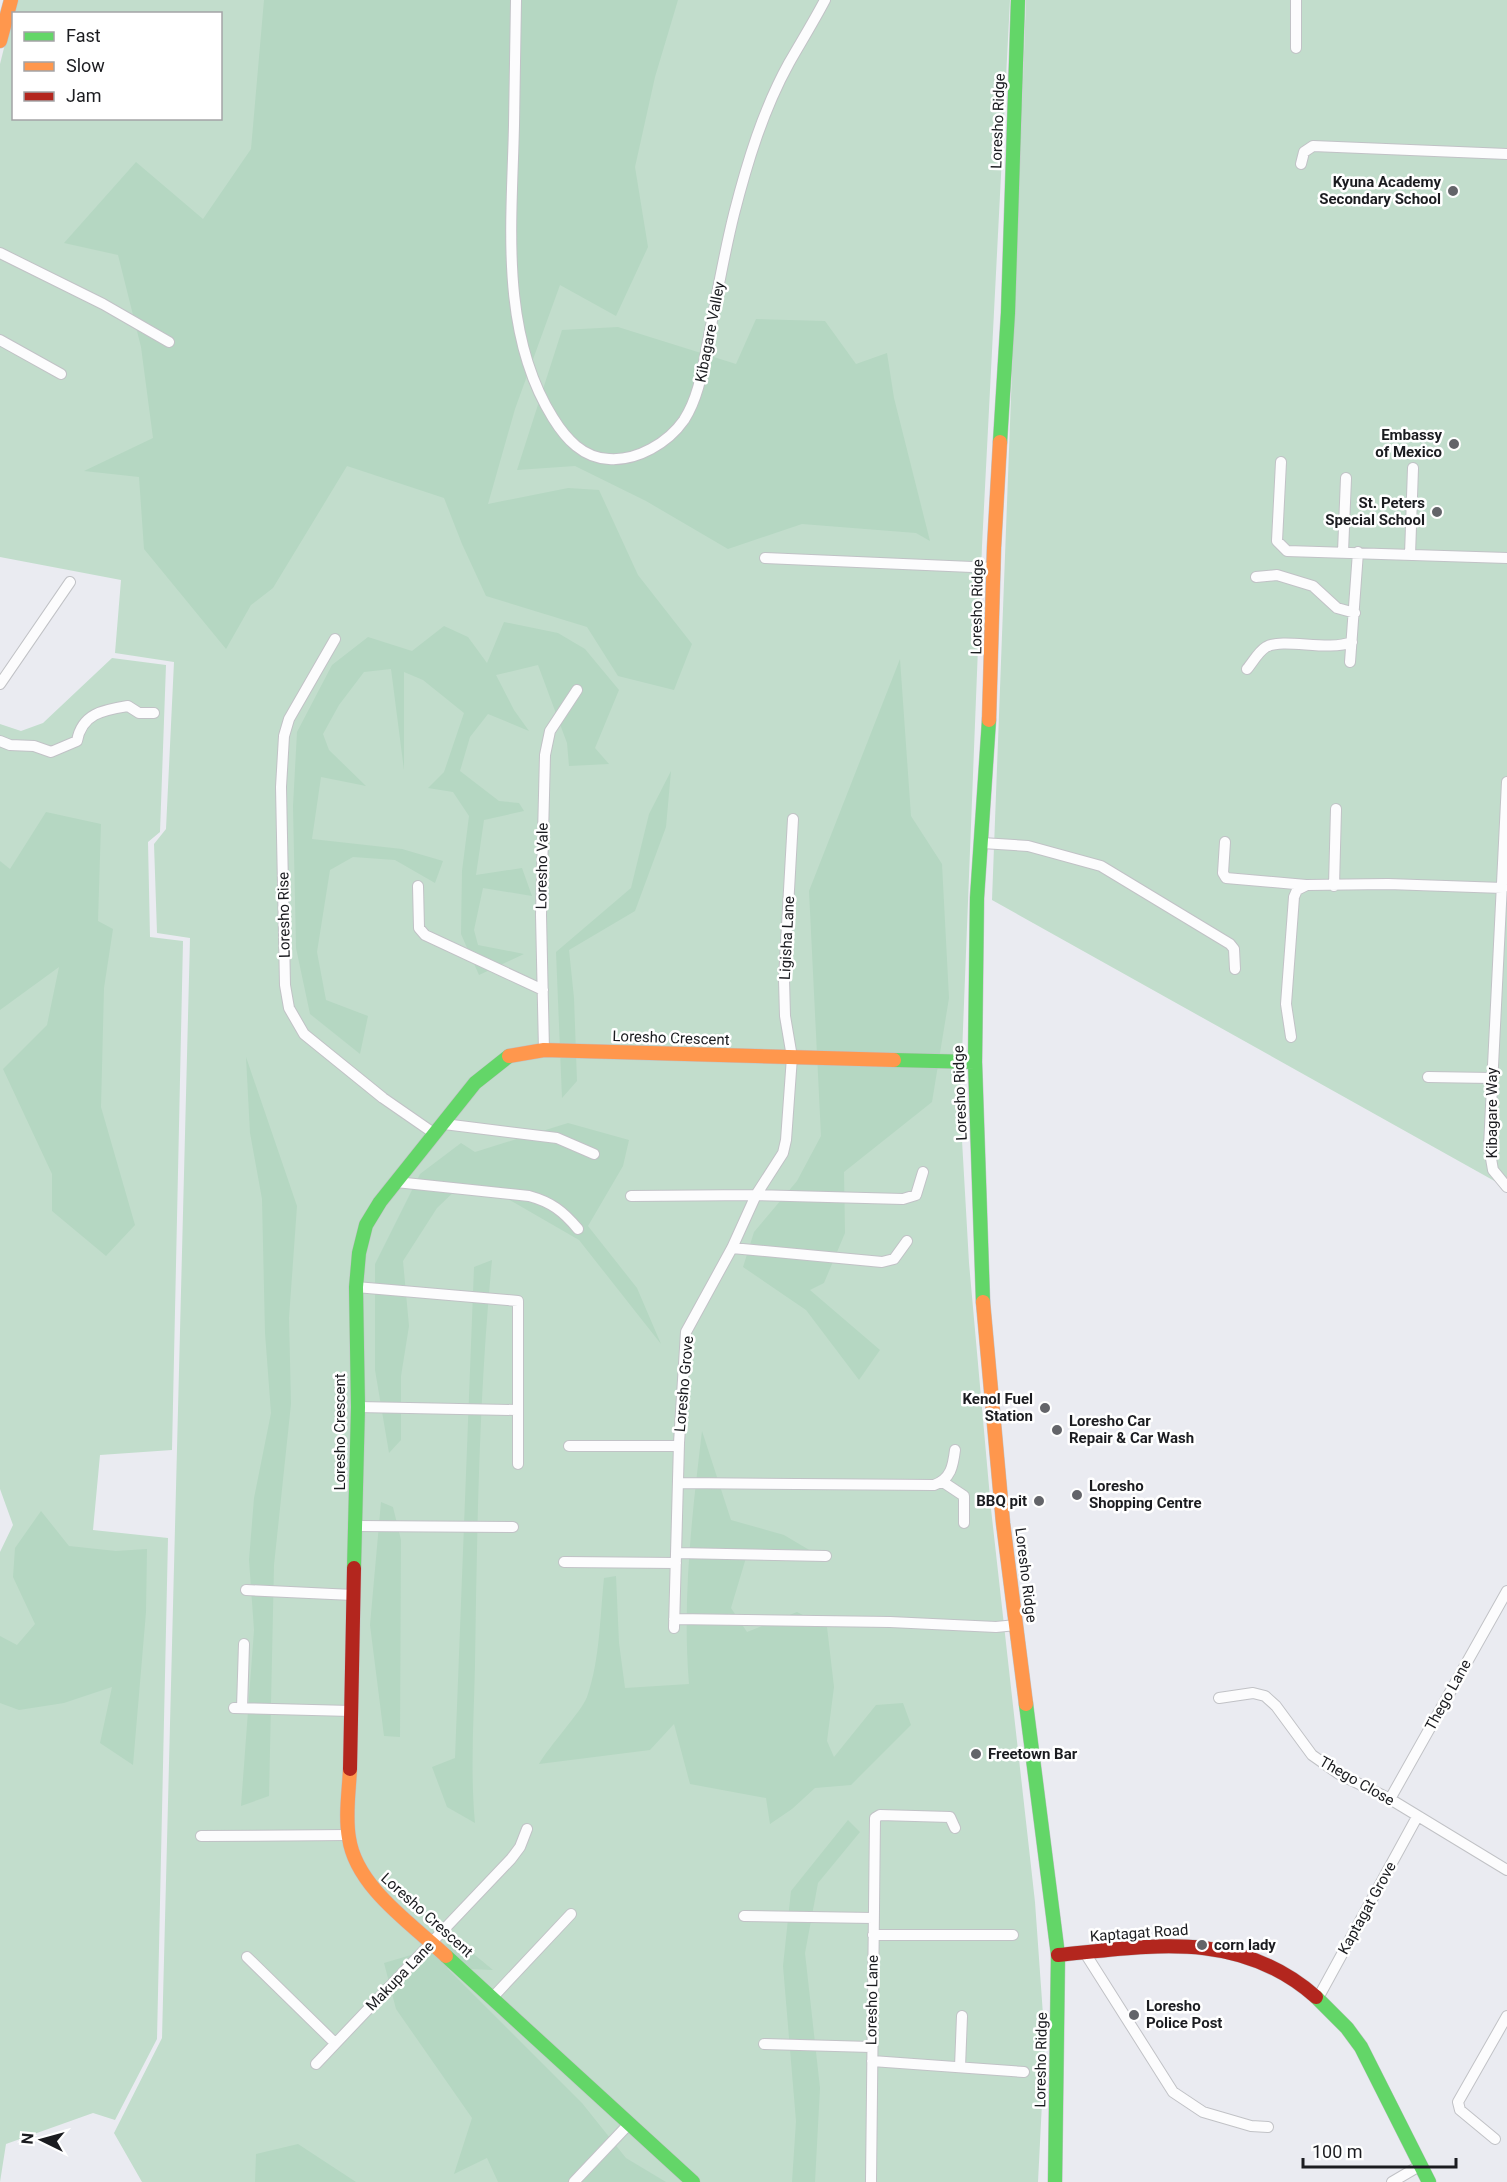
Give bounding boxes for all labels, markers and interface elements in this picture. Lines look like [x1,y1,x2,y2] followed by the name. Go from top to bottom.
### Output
[12,12,222,120] legend
[66,25,101,46] text: Fast
[66,55,105,76] text: Slow
[987,73,1009,169] street label: Loresho Ridge
[66,85,102,106] text: Jam
[1319,173,1441,208] place label: Kyuna Academy Secondary School
[1446,184,1460,198] marker: Kyuna Academy Secondary School
[691,280,729,384] street label: Kibagare Valley
[1375,426,1442,461] place label: Embassy of Mexico
[1447,437,1461,451] marker: Embassy of Mexico
[1325,494,1425,529] place label: St. Peters Special School
[1430,505,1444,519] marker: St. Peters Special School
[967,559,987,655] street label: Loresho Ridge
[532,822,552,910] street label: Loresho Vale
[274,872,294,958] street label: Loresho Rise
[776,895,798,980] street label: Ligisha Lane
[612,1027,730,1049] street label: Loresho Crescent
[949,1045,971,1141] street label: Loresho Ridge
[1483,1067,1501,1159] street label: Kibagare Way
[671,1335,697,1433] street label: Loresho Grove
[331,1373,349,1491] street label: Loresho Crescent
[962,1390,1033,1425] place label: Kenol Fuel Station
[1038,1401,1052,1415] marker: Kenol Fuel Station
[1069,1412,1194,1447] place label: Loresho Car Repair & Car Wash
[1050,1423,1064,1437] marker: Loresho Car Repair & Car Wash
[1089,1477,1202,1512] place label: Loresho Shopping Centre
[1070,1488,1084,1502] marker: Loresho Shopping Centre
[976,1492,1027,1510] place label: BBQ pit
[1032,1494,1046,1508] marker: BBQ pit
[1011,1526,1041,1624] street label: Loresho Ridge
[1421,1656,1475,1734] street label: Thego Lane
[988,1745,1078,1763] place label: Freetown Bar
[969,1747,983,1761] marker: Freetown Bar
[1316,1752,1398,1810] street label: Thego Close
[1334,1859,1400,1957] street label: Kaptagat Grove
[377,1869,477,1961] street label: Loresho Crescent
[1089,1921,1189,1945] street label: Kaptagat Road
[1214,1936,1276,1954] place label: corn lady
[362,1937,438,2015] street label: Makupa Lane
[1195,1938,1209,1952] marker: corn lady
[862,1955,882,2045] street label: Loresho Lane
[1146,1997,1222,2032] place label: Loresho Police Post
[1127,2008,1141,2022] marker: Loresho Police Post
[1031,2012,1051,2108] street label: Loresho Ridge
[12,2110,72,2170] north arrow
[1303,2131,1456,2169] scale bar
[18,2132,38,2145] text: N
[1312,2141,1363,2162] text: 100 m

